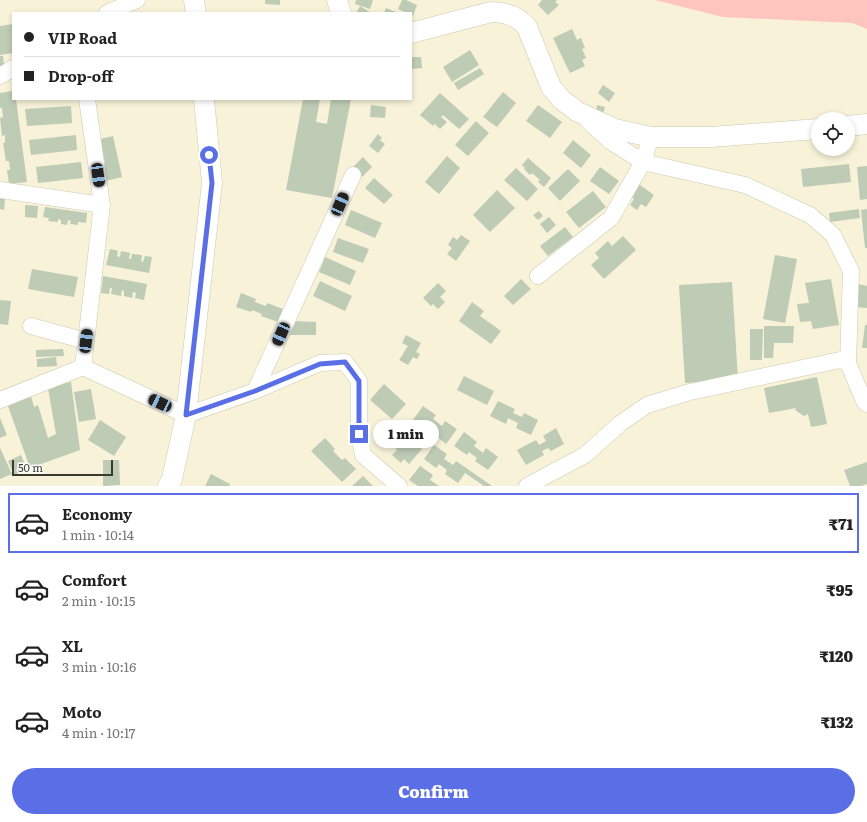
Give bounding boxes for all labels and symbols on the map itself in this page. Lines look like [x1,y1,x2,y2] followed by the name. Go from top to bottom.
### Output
[200,146,218,164] route start
[90,162,106,188] car
[330,191,350,217] car
[271,321,291,347] car
[79,328,93,354] car
[147,392,173,414] car
[373,420,439,448] callout: 1 min
[350,425,368,443] route end
[12,458,113,477] scale bar

